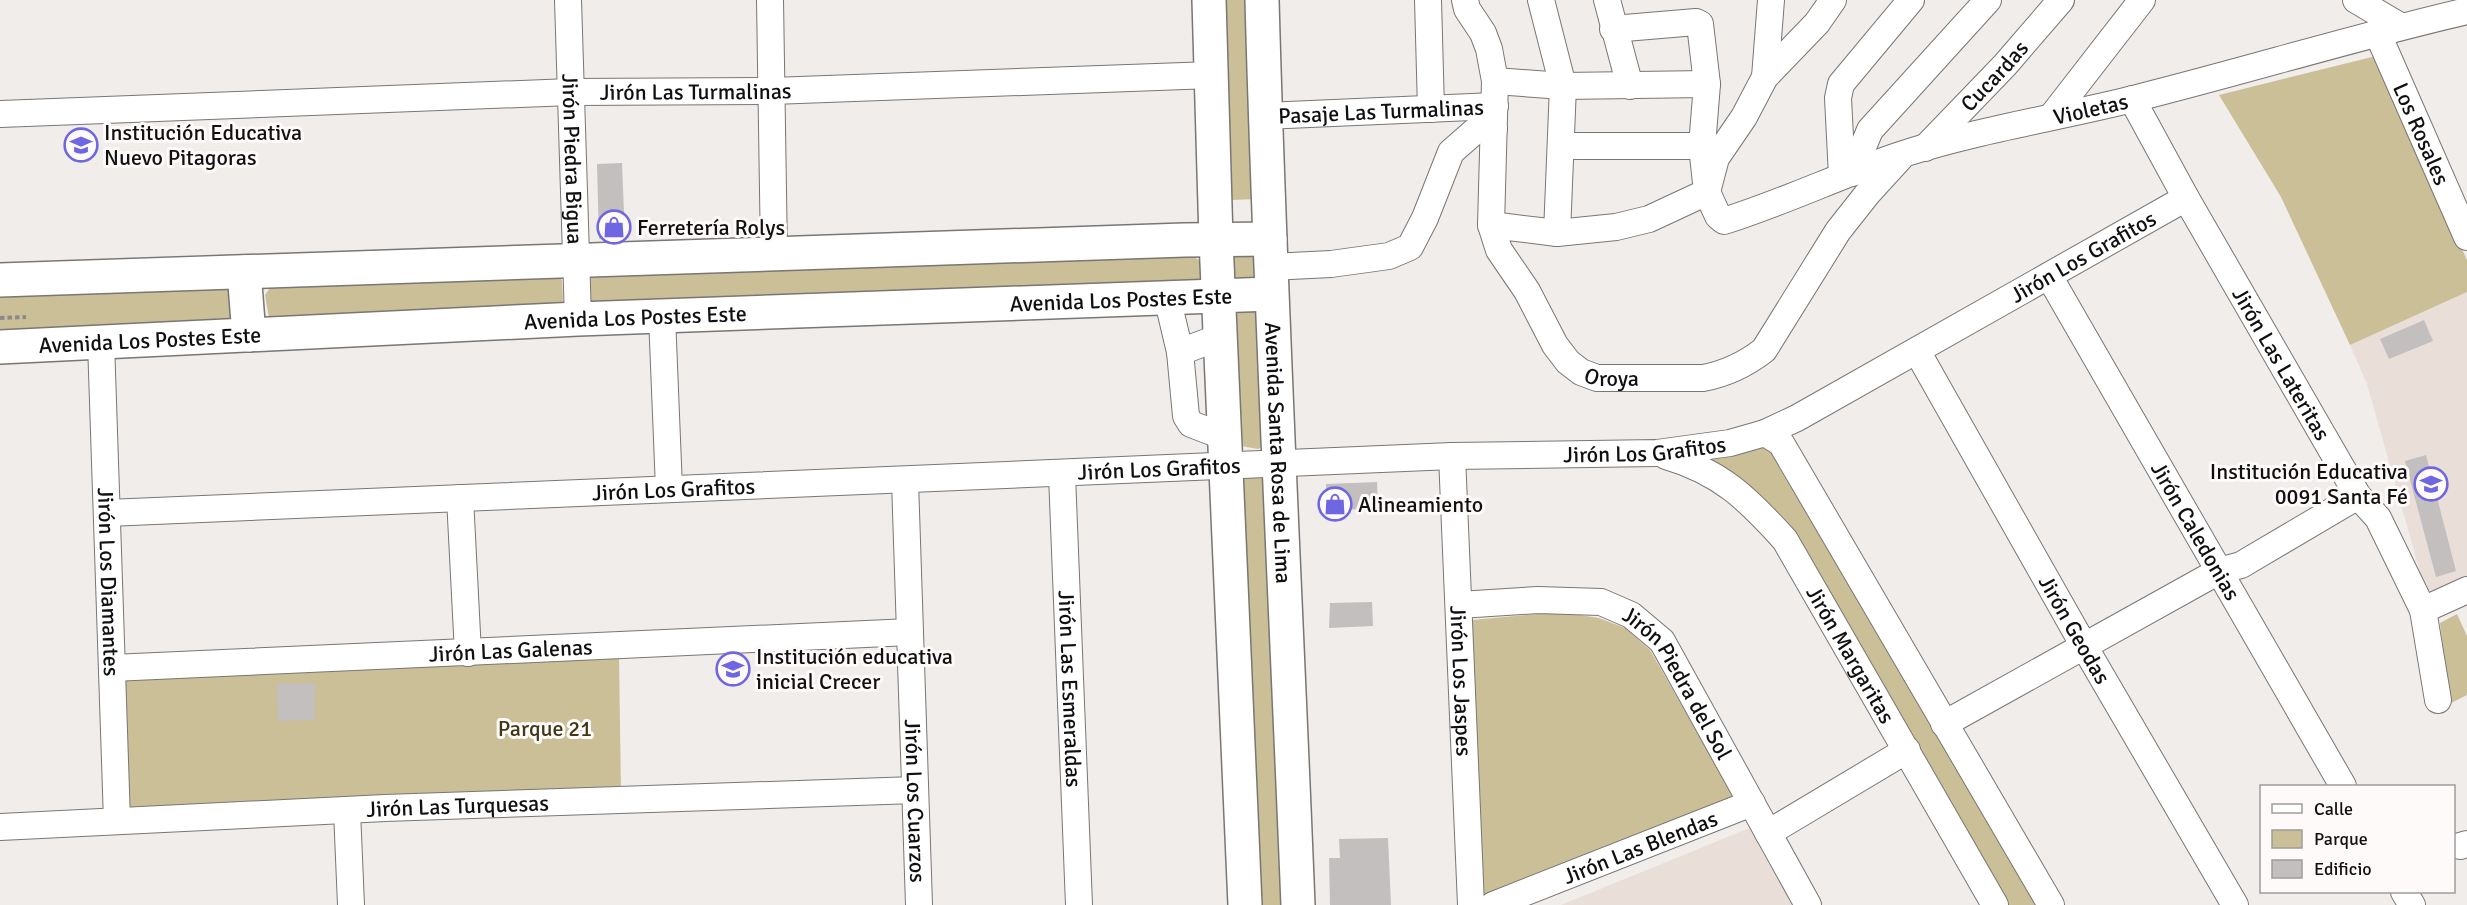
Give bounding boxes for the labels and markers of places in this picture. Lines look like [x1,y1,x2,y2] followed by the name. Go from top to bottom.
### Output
[104,119,302,171] place label: Institución Educativa Nuevo Pitagoras
[63,127,99,163] school or university icon: Institución Educativa Nuevo Pitagoras
[596,209,632,245] shop icon: Ferretería Rolys
[637,214,785,241] place label: Ferretería Rolys
[2210,458,2408,510] place label: Institución Educativa 0091 Santa Fé
[2413,466,2449,502] school or university icon: Institución Educativa 0091 Santa Fé
[1317,486,1353,522] shop icon: Alineamiento
[1358,491,1483,518] place label: Alineamiento
[756,643,953,695] place label: Institución educativa inicial Crecer
[715,651,751,687] school or university icon: Institución educativa inicial Crecer

